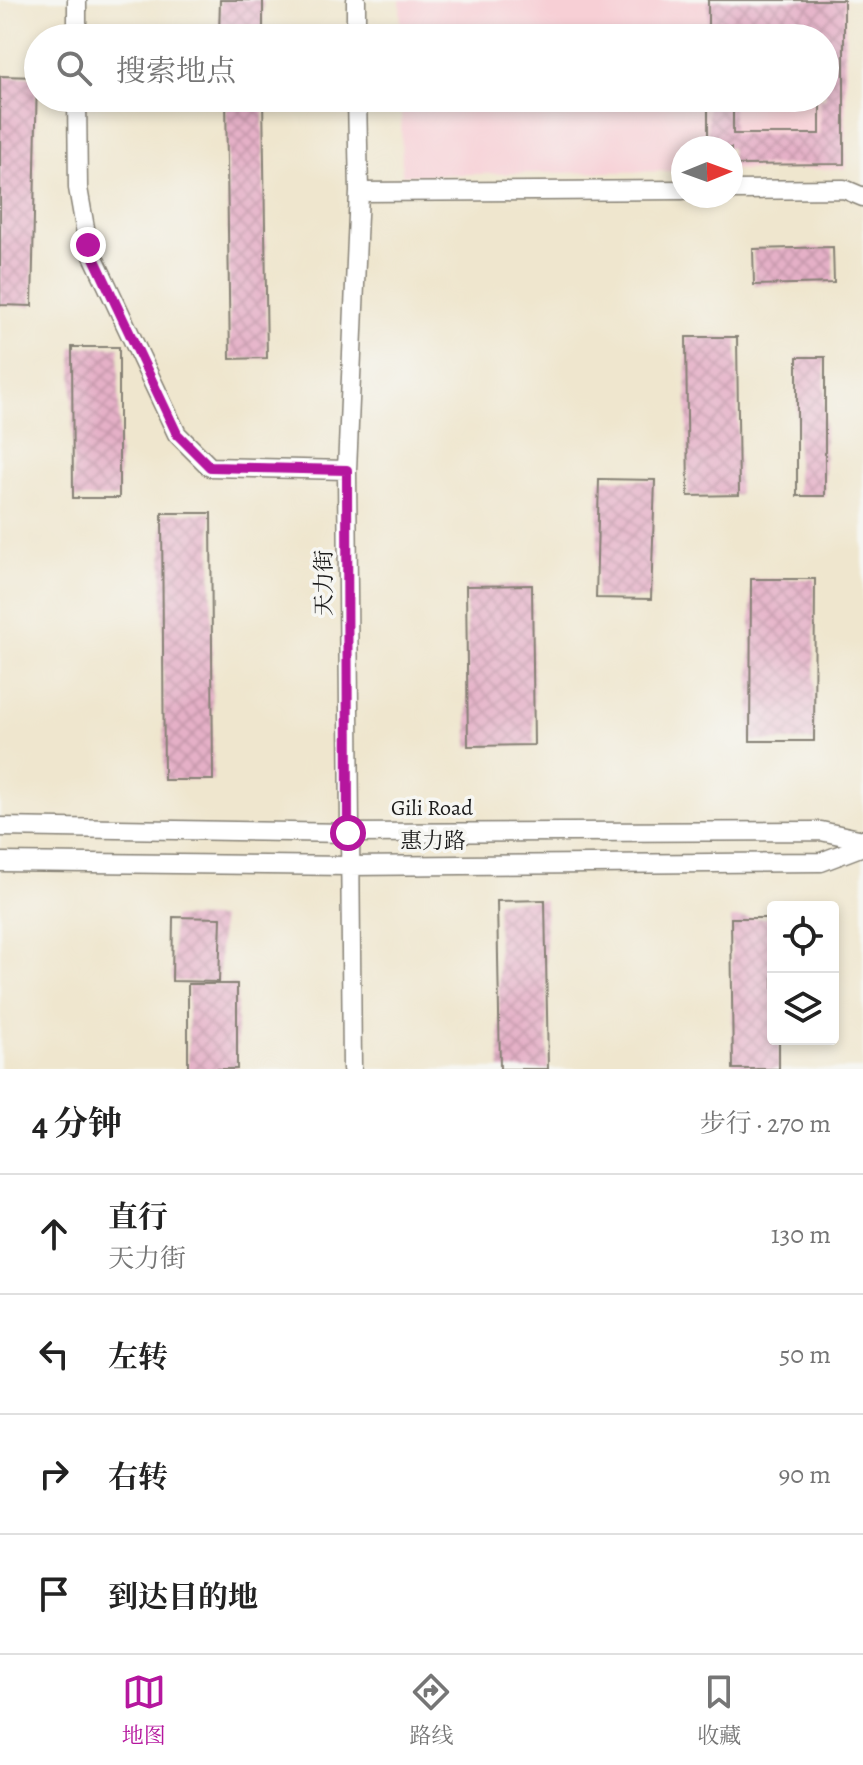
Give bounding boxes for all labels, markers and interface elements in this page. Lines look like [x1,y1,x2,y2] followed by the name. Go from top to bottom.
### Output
[24,24,839,112] search box
[52,46,96,90] icon: search
[116,51,236,91] text: 搜索地点
[671,136,743,208] north arrow
[70,227,106,263] route end
[309,550,339,616] street label: 天力街
[391,793,473,823] street label: Gili Road
[330,815,366,851] route start
[400,826,466,856] street label: 惠力路
[767,901,839,1045] map controls
[767,901,839,973] button: locate
[767,973,839,1045] button: layers
[32,1100,122,1147] text: 4 分钟
[700,1106,831,1141] text: 步行 · 270 m
[108,1197,168,1237] text: 直行
[32,1212,76,1256] icon: ahead
[771,1217,831,1252] text: 130 m
[108,1241,186,1276] text: 天力街
[32,1332,76,1376] icon: left
[108,1337,168,1377] text: 左转
[779,1337,831,1372] text: 50 m
[32,1452,76,1496] icon: right
[108,1457,168,1497] text: 右转
[779,1457,831,1492] text: 90 m
[32,1572,76,1616] icon: arrive
[108,1577,258,1617] text: 到达目的地
[122,1670,166,1751] tab: 地图
[409,1670,453,1751] tab: 路线
[697,1670,741,1751] tab: 收藏

